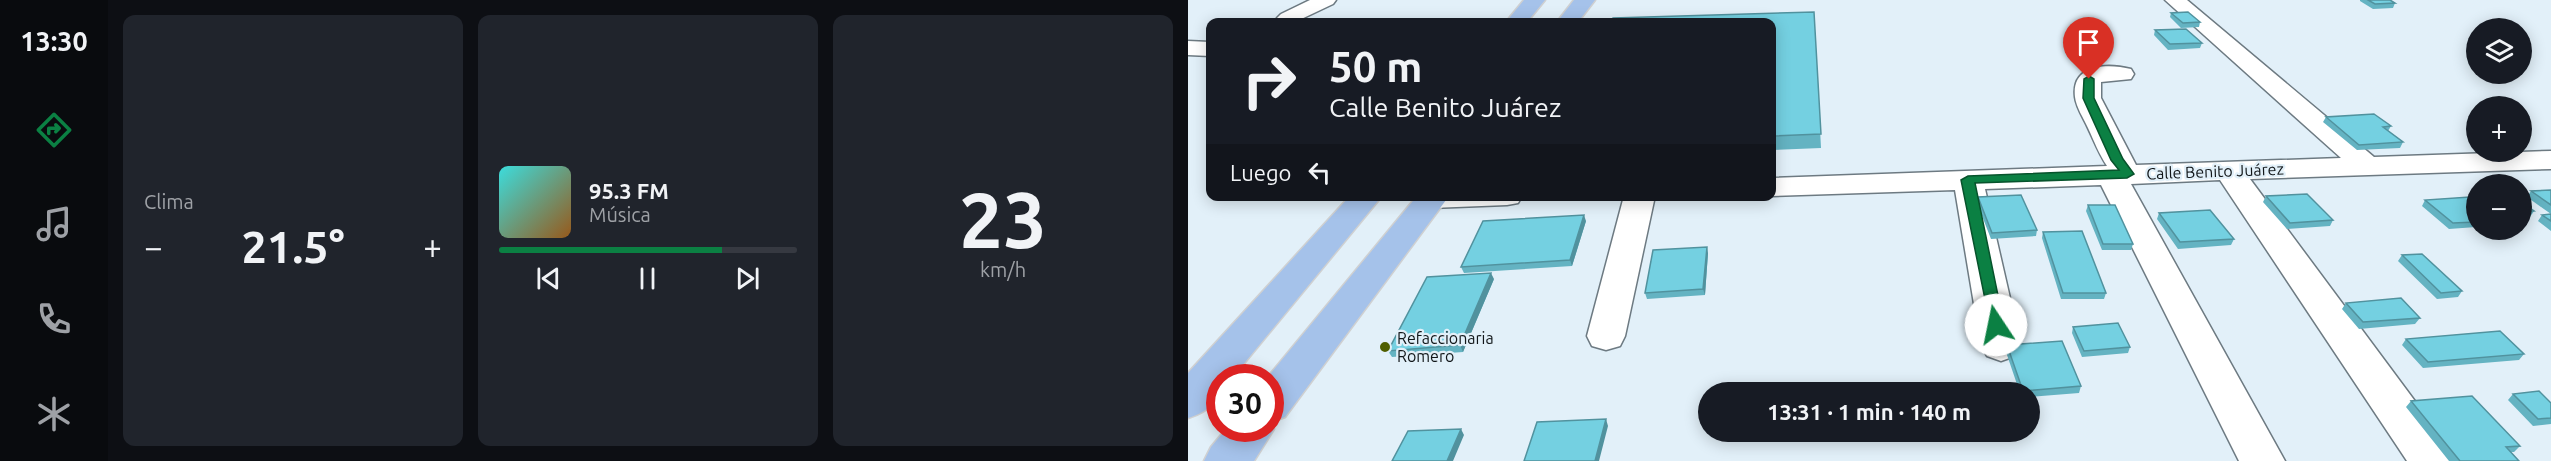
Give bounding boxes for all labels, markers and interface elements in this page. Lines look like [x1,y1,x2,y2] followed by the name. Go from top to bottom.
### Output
[2063,17,2114,79] pin
[2466,18,2532,240] map controls
[2466,18,2532,84] button: layers
[20,26,88,56] text: 13:30
[2072,26,2105,59] icon: arrive
[1230,42,1308,120] icon: right
[1329,43,1423,90] text: 50 m
[1329,92,1561,122] text: Calle Benito Juárez
[2466,96,2532,162] button: +
[33,109,75,151] icon: directions
[1303,156,1336,189] icon: left
[1230,160,1291,185] text: Luego
[2146,160,2284,182] street label: Calle Benito Juárez
[2466,174,2532,240] button: −
[959,175,1047,263] text: 23
[589,178,669,203] text: 95.3 FM
[144,190,194,213] text: Clima
[33,203,75,245] icon: music
[589,203,651,226] text: Música
[241,221,345,272] text: 21.5°
[144,228,163,265] text: −
[423,228,442,265] text: +
[980,258,1026,281] text: km/h
[532,262,565,295] icon: previous
[631,262,664,295] icon: pause
[731,262,764,295] icon: next
[1964,293,2028,357] position arrow
[33,298,75,340] icon: phone
[1397,329,1494,365] place label: Refaccionaria Romero
[1378,340,1392,354] marker: Refaccionaria Romero
[1206,364,1284,442] speed limit sign: 30
[33,393,75,435] icon: climate
[1767,399,1971,424] text: 13:31 · 1 min · 140 m

